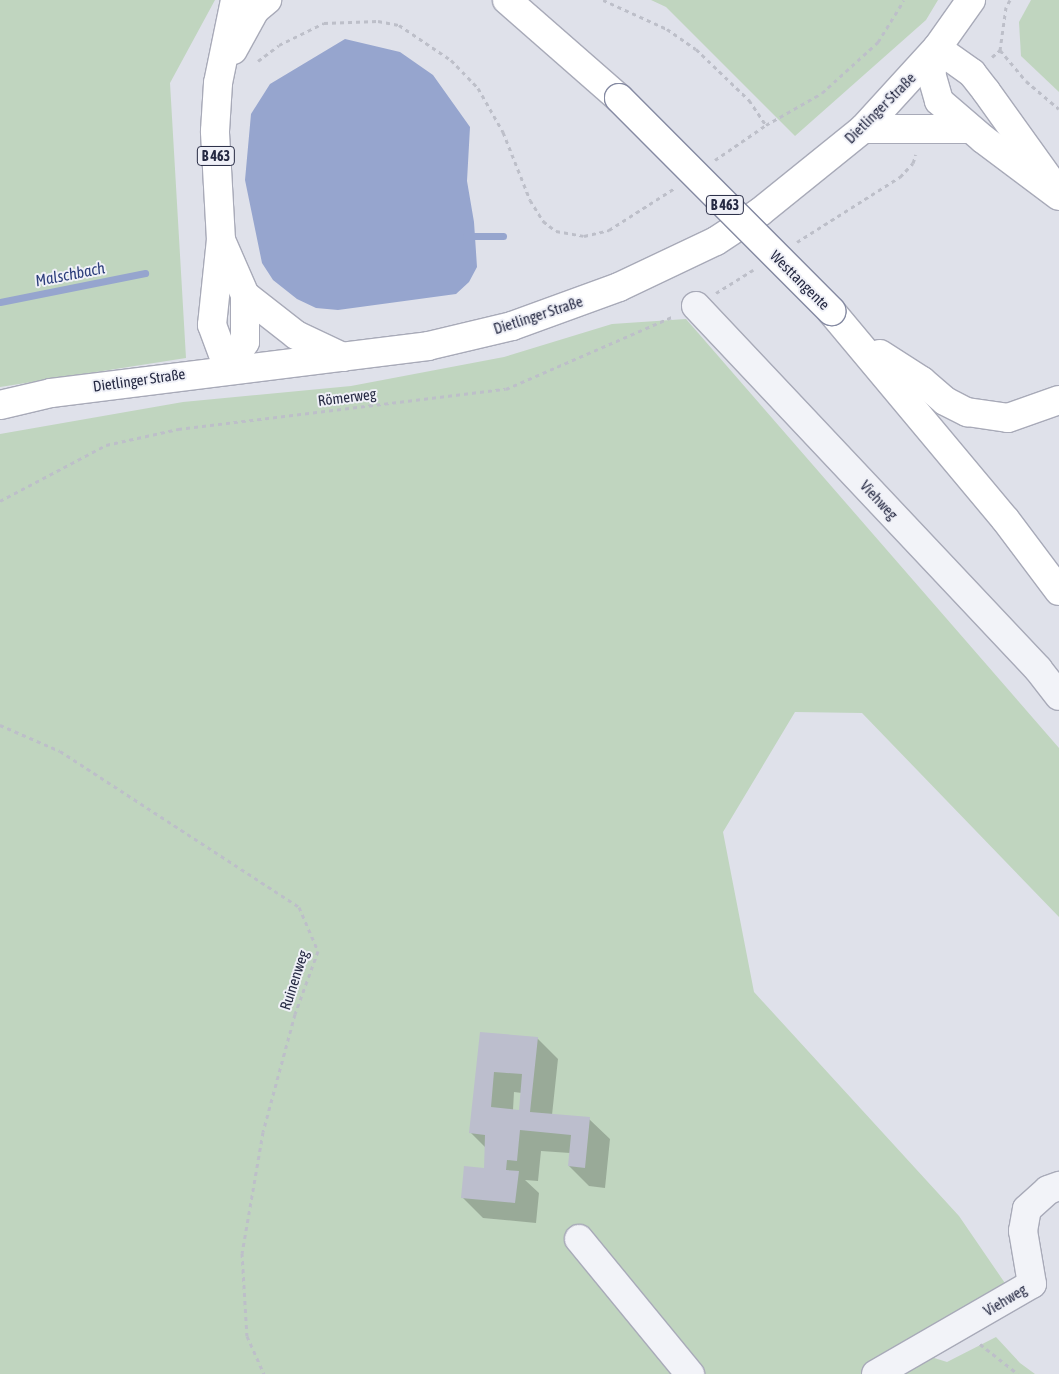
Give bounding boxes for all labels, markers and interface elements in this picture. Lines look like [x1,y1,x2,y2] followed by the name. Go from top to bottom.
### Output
[841,69,919,147] street label: Dietlinger Straße
[196,144,236,168] road number: B 463
[705,194,745,216] road number: B 463
[767,247,833,313] street label: Westtangente
[34,258,106,290] water label: Malschbach
[491,292,585,338] street label: Dietlinger Straße
[92,365,186,395] street label: Dietlinger Straße
[317,384,377,410] street label: Römerweg
[856,477,902,523] street label: Viehweg
[276,948,312,1012] street label: Ruinenweg
[980,1280,1030,1320] street label: Viehweg

